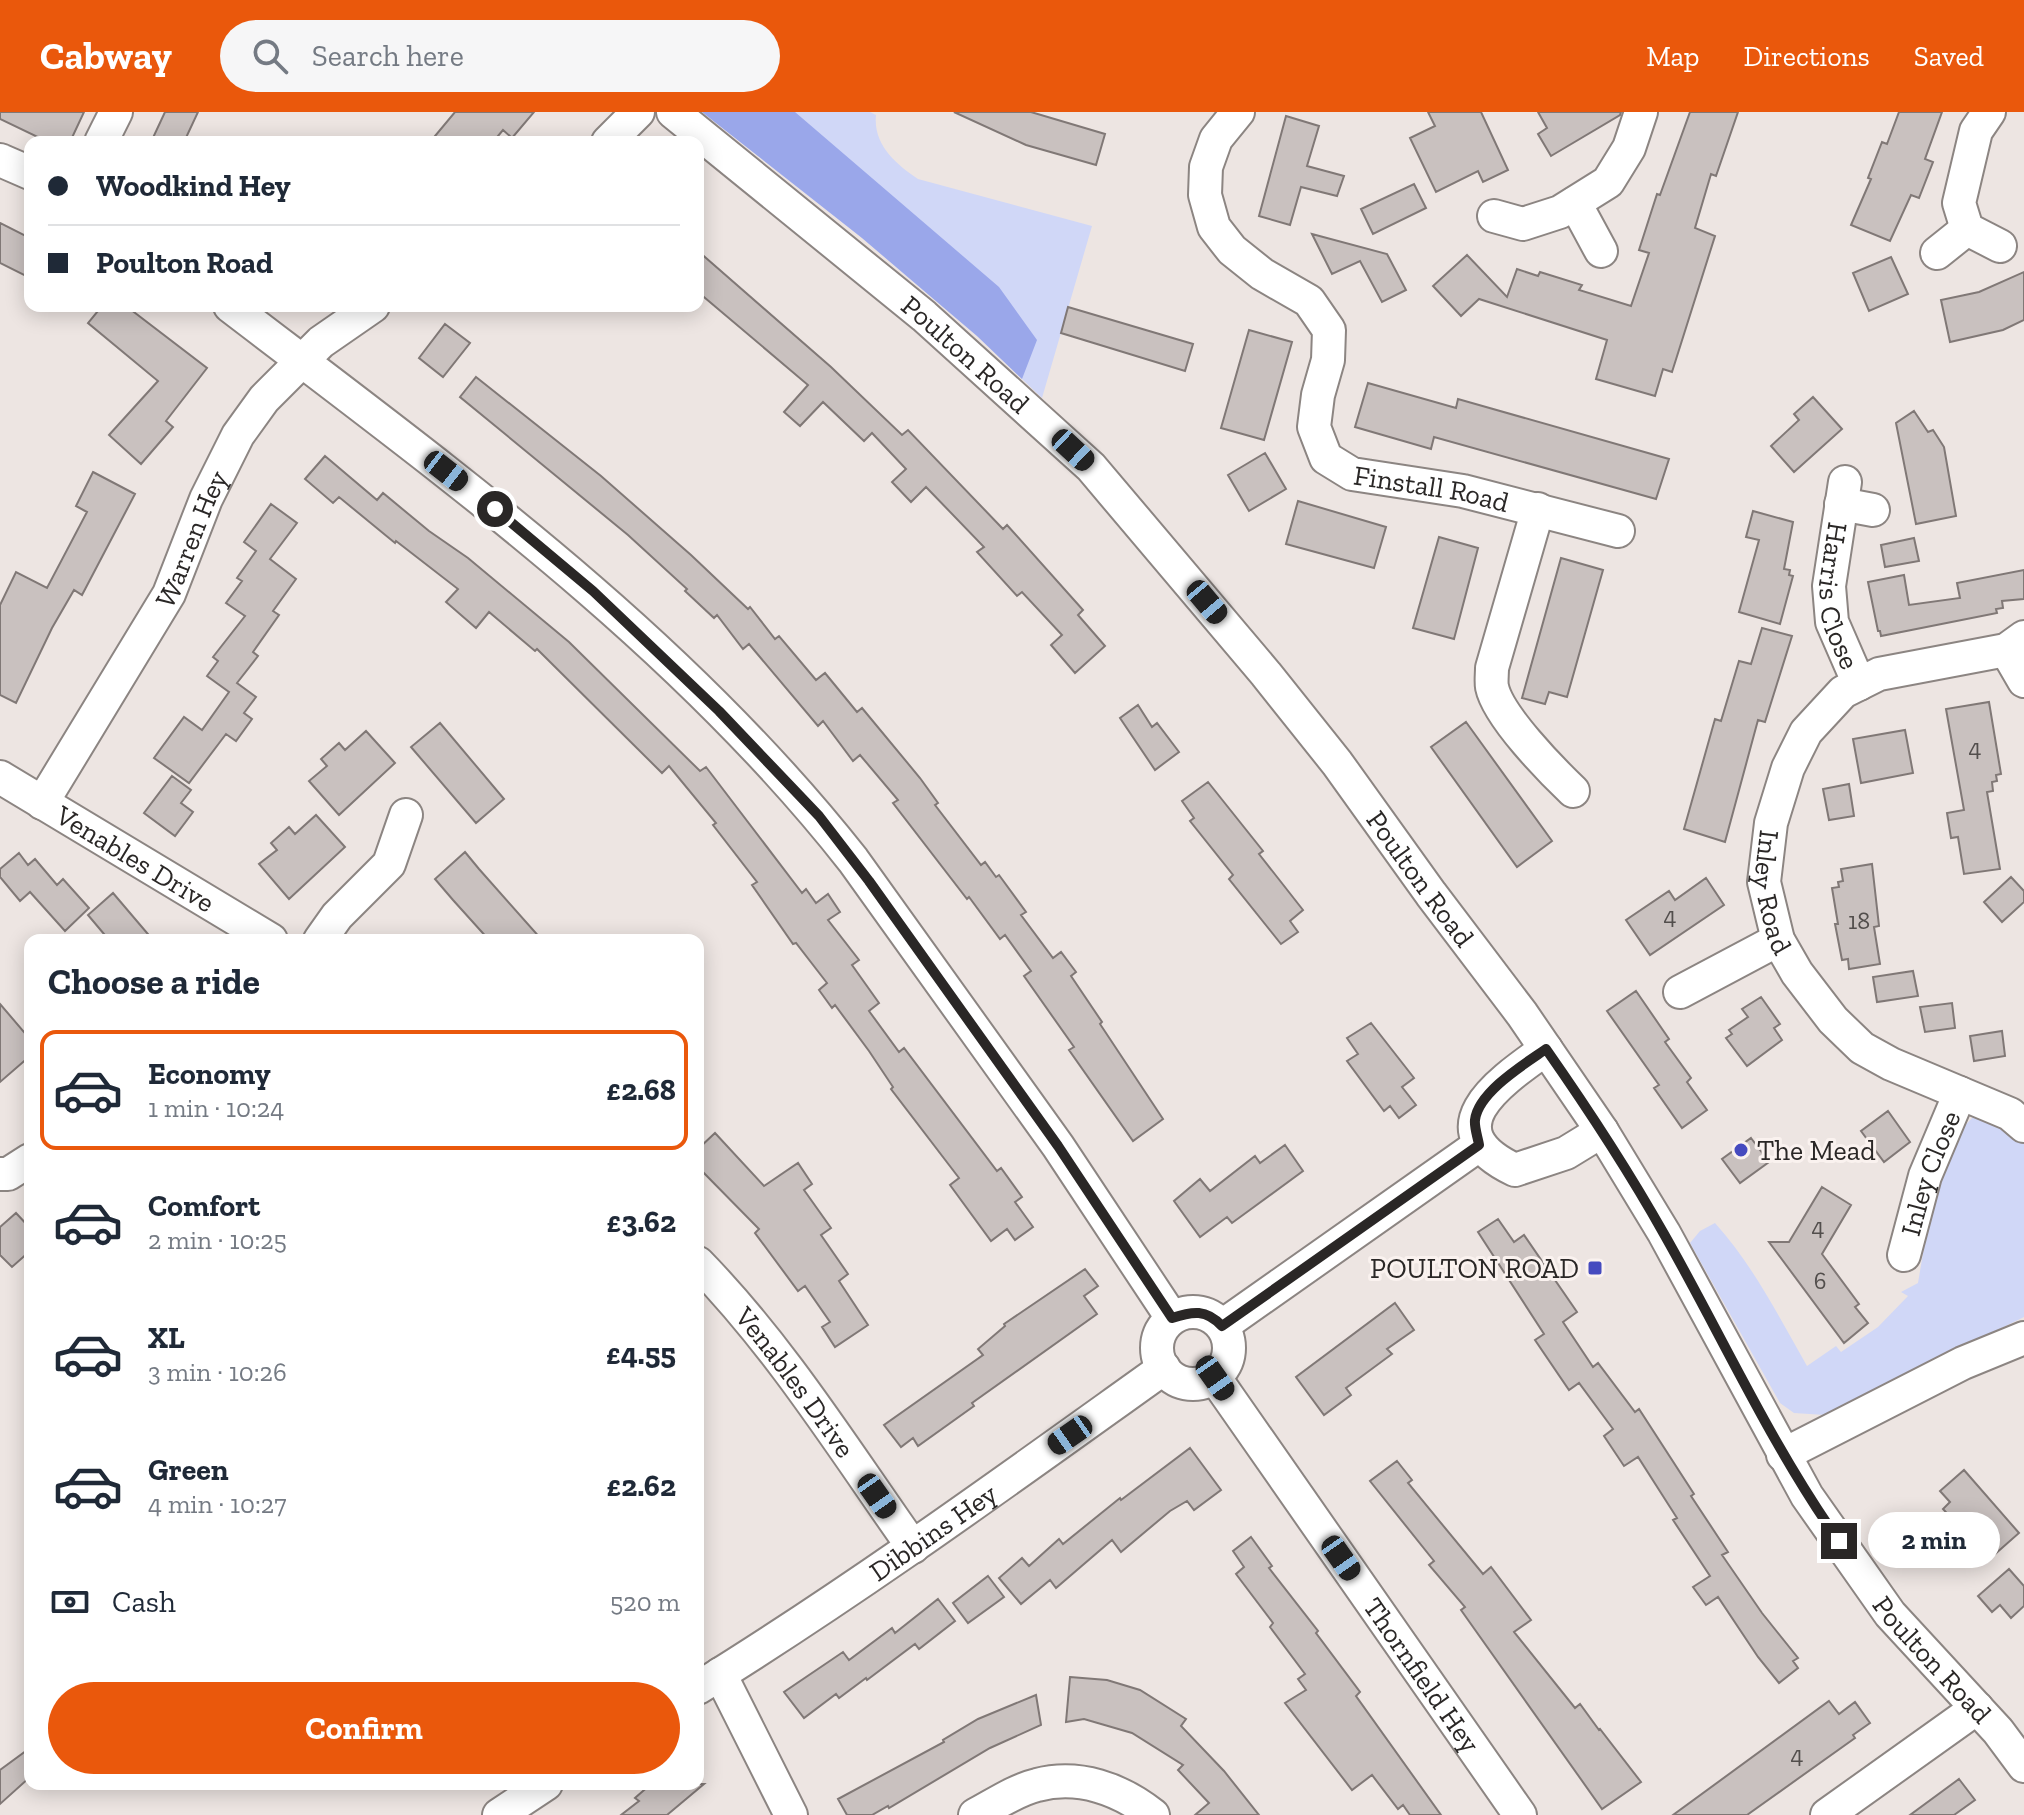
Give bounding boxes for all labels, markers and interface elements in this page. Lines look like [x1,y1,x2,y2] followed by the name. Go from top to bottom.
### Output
[220,20,780,92] search box
[40,33,172,79] text: Cabway
[248,34,292,78] icon: search
[312,38,464,74] text: Search here
[1646,40,1699,73] text: Map
[1743,40,1870,73] text: Directions
[1914,40,1984,73] text: Saved
[96,168,291,204] text: Woodkind Hey
[96,245,273,281] text: Poulton Road
[895,289,1036,420] street label: Poulton Road
[1047,425,1099,475] car
[420,447,472,495] car
[1351,459,1513,519] street label: Finstall Road
[149,464,235,614] street label: Warren Hey
[477,491,513,527] route start
[1812,520,1866,674] street label: Harris Close
[1182,576,1232,628] car
[1969,733,1982,762] house number: 4
[49,798,220,919] street label: Venables Drive
[1360,804,1481,953] street label: Poulton Road
[1746,828,1799,960] street label: Inley Road
[1664,901,1677,930] house number: 4
[1848,906,1870,935] house number: 18
[48,960,260,1003] text: Choose a ride
[52,1054,124,1126] icon: car
[148,1056,271,1092] text: Economy
[606,1072,676,1108] text: £2.68
[148,1092,284,1124] text: 1 min · 10:24
[1894,1106,1968,1239] street label: Inley Close
[1757,1134,1876,1167] place label: The Mead
[1732,1141,1750,1159] marker: The Mead
[52,1186,124,1258] icon: car
[148,1188,260,1224] text: Comfort
[607,1204,676,1240] text: £3.62
[1812,1212,1825,1241] house number: 4
[148,1224,287,1256] text: 2 min · 10:25
[1370,1252,1579,1285] place label: POULTON ROAD
[1586,1259,1604,1277] marker: POULTON ROAD
[1814,1266,1826,1295] house number: 6
[728,1300,862,1464] street label: Venables Drive
[52,1318,124,1390] icon: car
[148,1320,185,1356] text: XL
[606,1336,676,1372] text: £4.55
[1191,1351,1239,1405] car
[148,1356,287,1388] text: 3 min · 10:26
[1043,1411,1097,1459] car
[52,1450,124,1522] icon: car
[148,1452,228,1488] text: Green
[606,1468,676,1504] text: £2.62
[853,1469,901,1523] car
[863,1476,1004,1588] street label: Dibbins Hey
[148,1488,286,1520] text: 4 min · 10:27
[1867,1513,1999,1569] callout: 2 min
[1821,1523,1857,1559] route end
[1902,1524,1966,1556] text: 2 min
[1317,1531,1365,1585] car
[48,1580,92,1624] icon: cash
[112,1584,176,1620] text: Cash
[610,1586,680,1618] text: 520 m
[1866,1590,1998,1730] street label: Poulton Road
[1356,1591,1487,1759] street label: Thornfield Hey
[48,1682,680,1774] button: Confirm
[1791,1740,1804,1769] house number: 4

